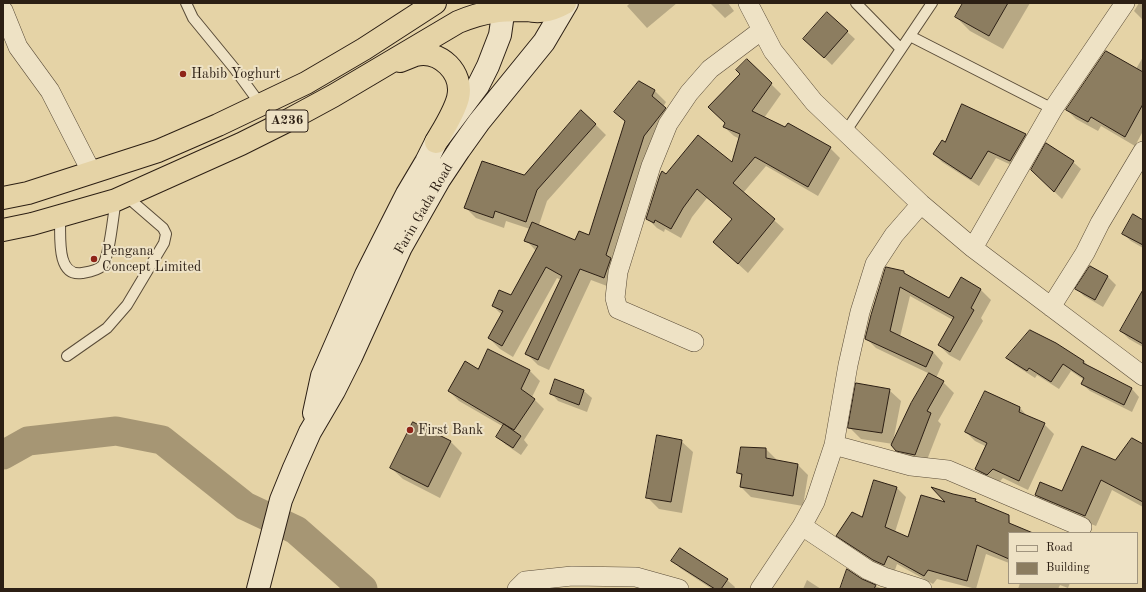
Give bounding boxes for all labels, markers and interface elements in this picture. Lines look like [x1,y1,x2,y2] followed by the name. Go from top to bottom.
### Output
[191,66,280,82] place label: Habib Yoghurt
[178,69,188,79] marker: Habib Yoghurt
[266,110,308,132] road number: A236
[391,160,457,258] street label: Farin Gada Road
[102,243,201,276] place label: Pengana Concept Limited
[89,254,99,264] marker: Pengana Concept Limited
[418,422,483,438] place label: First Bank
[405,425,415,435] marker: First Bank
[1008,532,1138,584] legend
[1046,542,1073,554] text: Road
[1046,562,1090,574] text: Building

